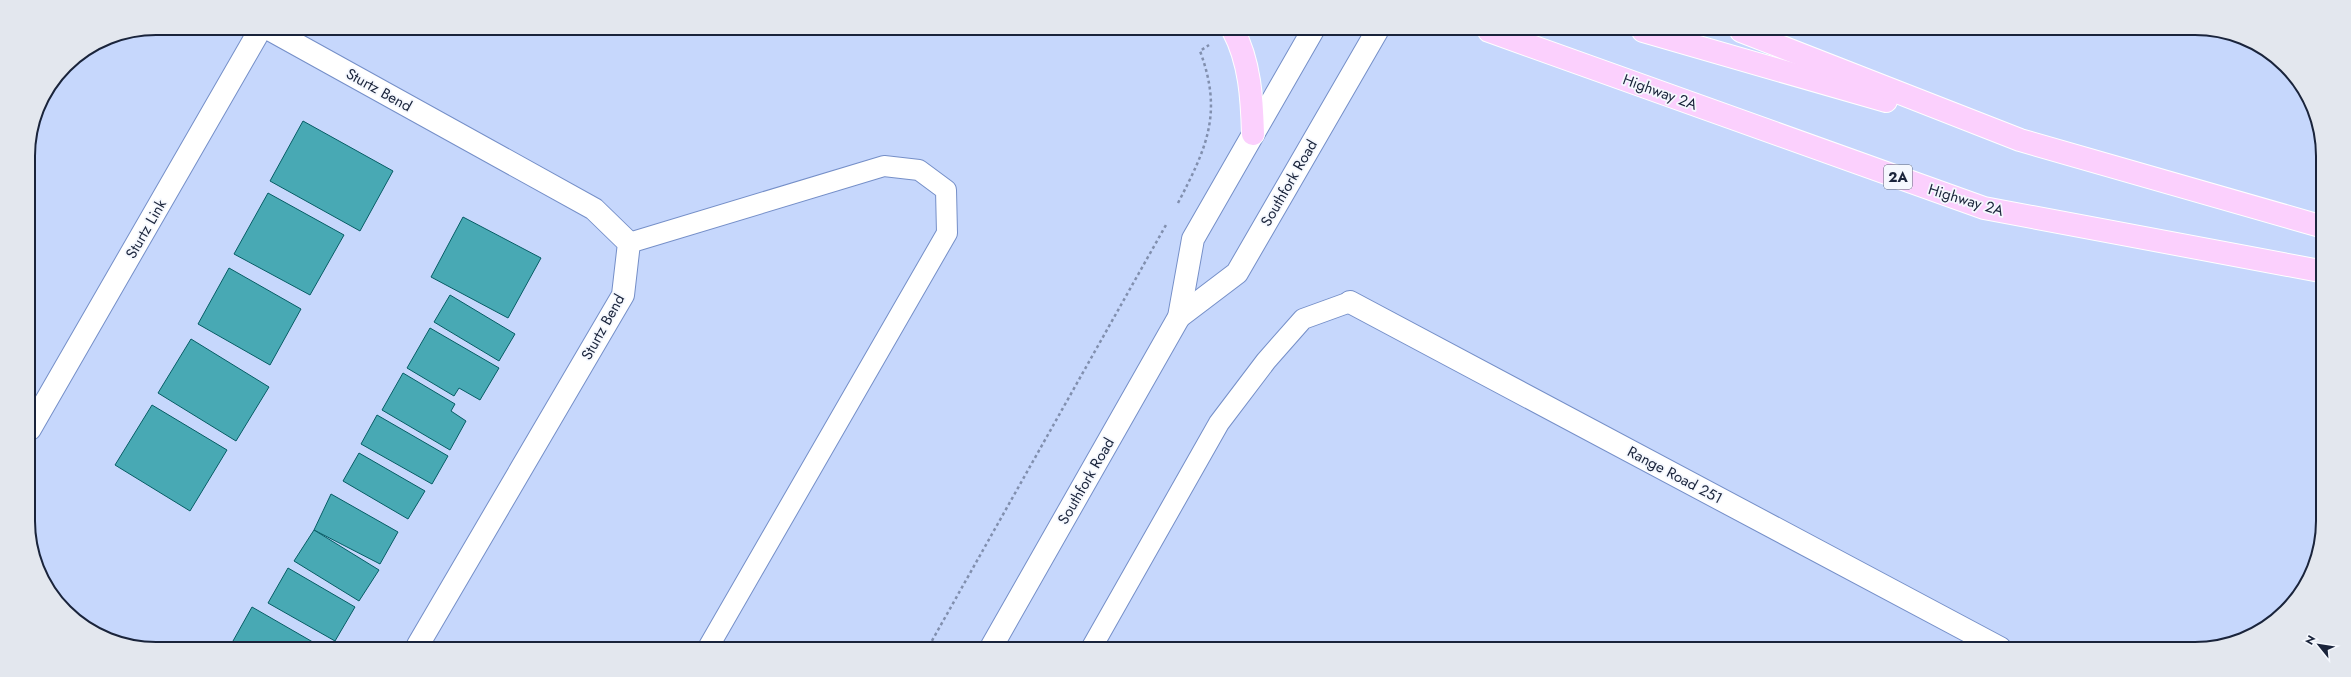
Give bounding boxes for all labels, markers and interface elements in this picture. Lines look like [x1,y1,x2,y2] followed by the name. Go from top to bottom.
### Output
[342,63,416,117] street label: Sturtz Bend
[1620,68,1700,116] street label: Highway 2A
[1255,136,1323,230] street label: Southfork Road
[1884,165,1912,189] road number: 2A
[1926,178,2007,222] street label: Highway 2A
[120,195,172,263] street label: Sturtz Link
[576,290,630,364] street label: Sturtz Bend
[1052,434,1120,528] street label: Southfork Road
[1624,441,1726,509] street label: Range Road 251
[2299,625,2339,665] north arrow
[2301,632,2319,648] text: N

